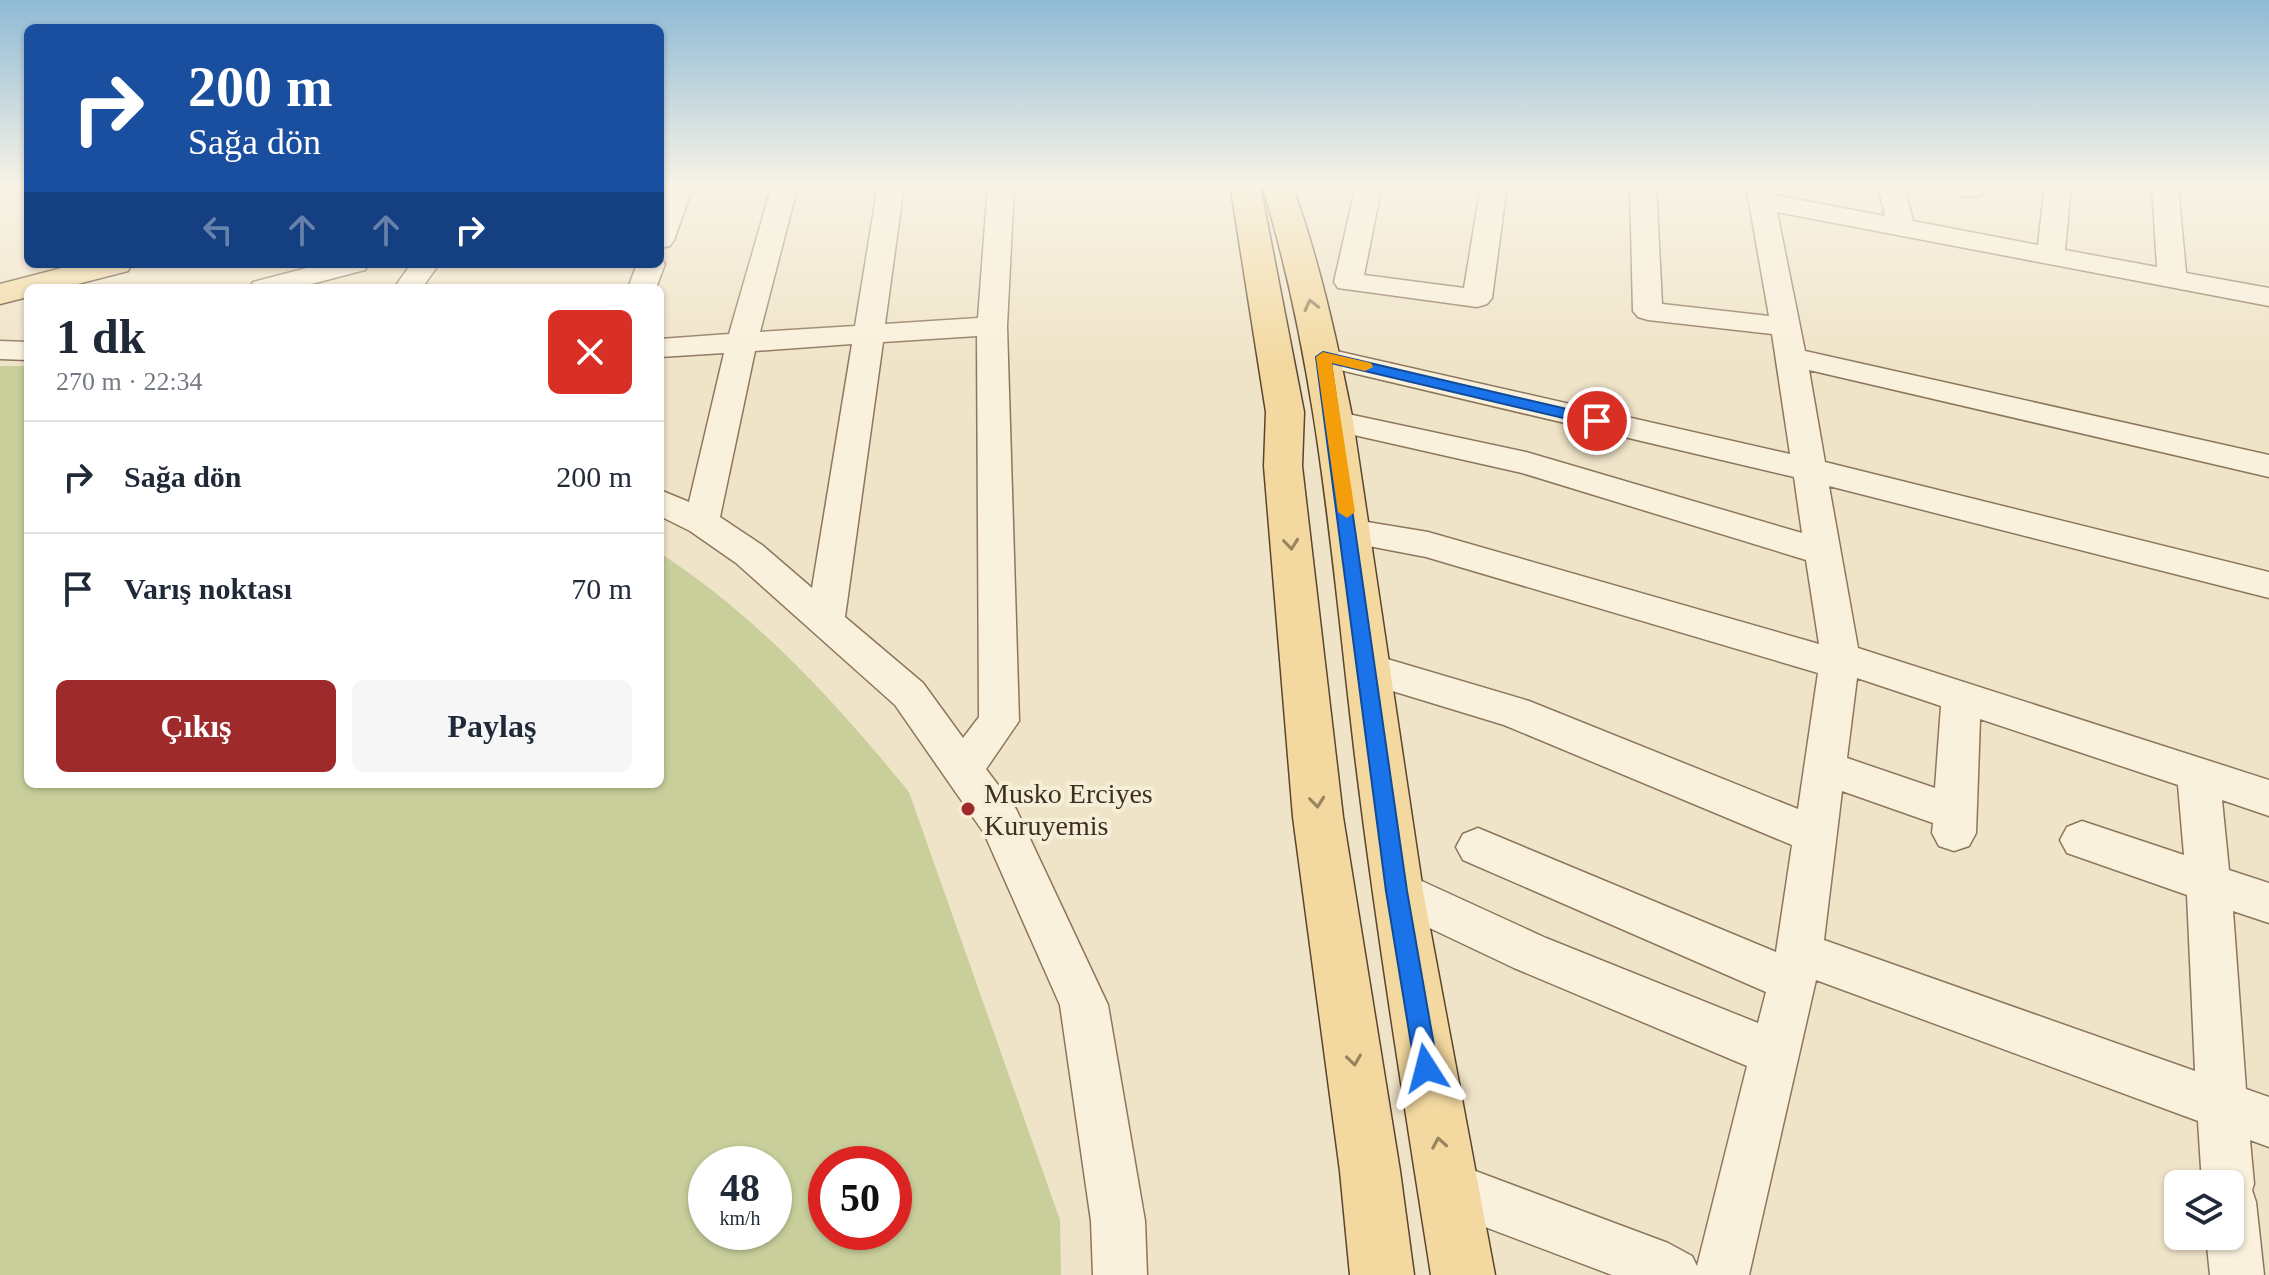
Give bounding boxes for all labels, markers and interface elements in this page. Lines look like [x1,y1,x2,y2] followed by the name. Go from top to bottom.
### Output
[56,56,160,160] icon: right
[188,56,333,118] text: 200 m
[188,122,321,162] text: Sağa dön
[196,208,240,252] icon: left
[280,208,324,252] icon: ahead
[364,208,408,252] icon: ahead
[448,208,492,252] icon: right
[1303,299,1320,313] one-way arrow
[56,310,145,363] text: 1 dk
[548,310,632,394] button: close
[56,367,203,396] text: 270 m · 22:34
[1563,387,1631,455] pin
[1575,399,1619,443] icon: arrive
[56,455,100,499] icon: right
[124,460,242,493] text: Sağa dön
[556,460,632,493] text: 200 m
[1282,538,1299,551] one-way arrow
[56,567,100,611] icon: arrive
[124,572,292,605] text: Varış noktası
[571,572,632,605] text: 70 m
[56,680,336,772] button: Çıkış
[352,680,632,772] button: Paylaş
[984,778,1153,841] place label: Musko Erciyes Kuruyemis
[1308,796,1325,809] one-way arrow
[959,800,977,818] marker: Musko Erciyes Kuruyemis
[1384,1026,1468,1110] position arrow
[1345,1053,1362,1067] one-way arrow
[1431,1136,1448,1150] one-way arrow
[808,1146,912,1250] speed limit sign: 50
[720,1165,760,1210] text: 48
[2164,1170,2244,1250] map controls
[2164,1170,2244,1250] button: layers
[719,1207,761,1229] text: km/h

